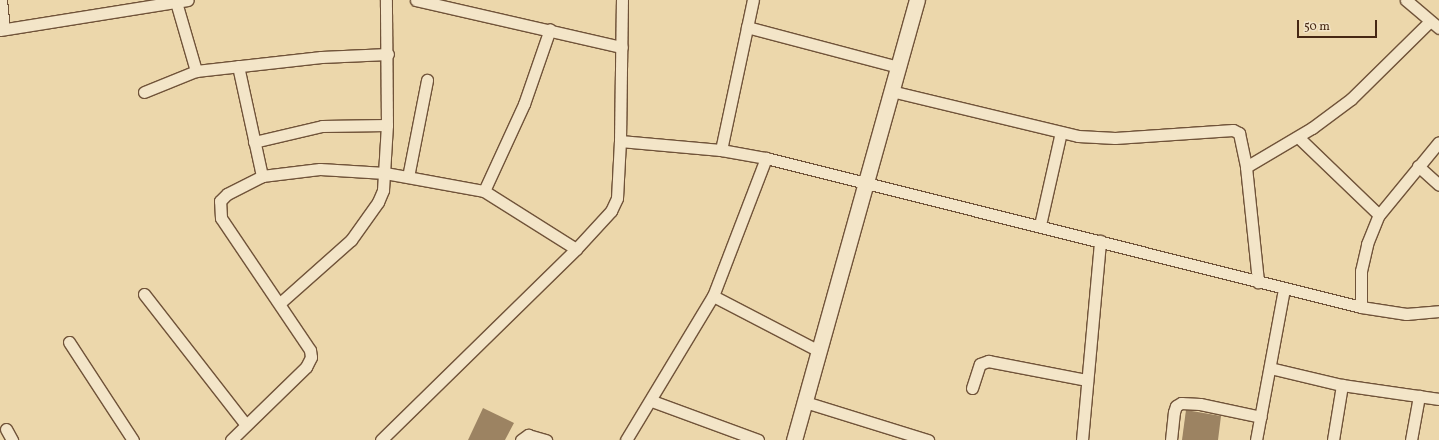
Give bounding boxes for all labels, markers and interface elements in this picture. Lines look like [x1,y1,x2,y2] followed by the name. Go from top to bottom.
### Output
[1299,12,1379,38] scale bar
[1304,19,1330,35] text: 50 m

